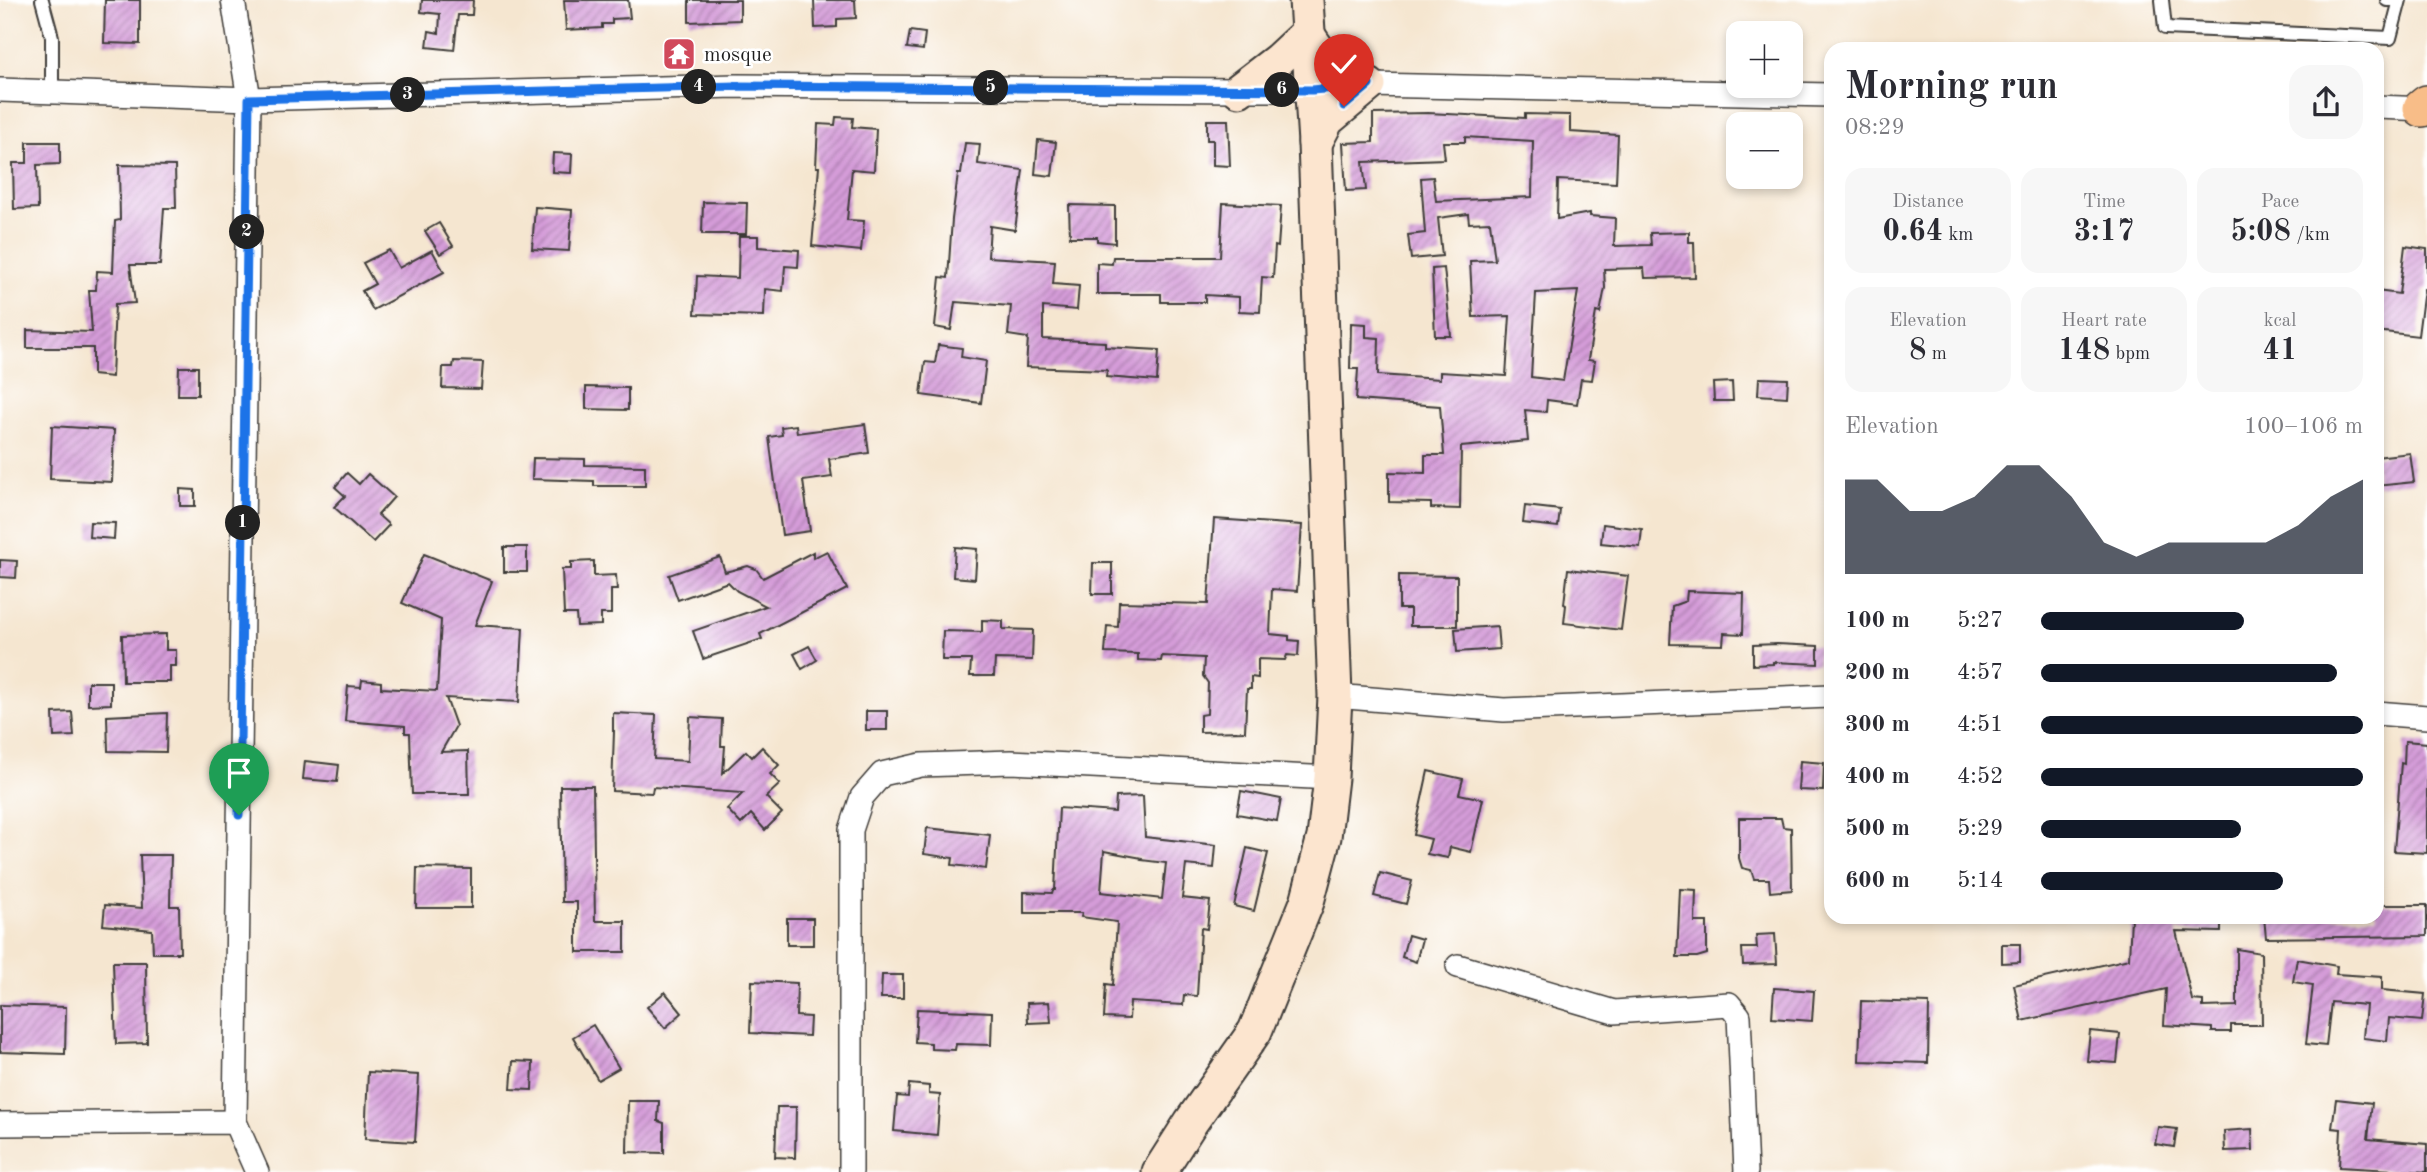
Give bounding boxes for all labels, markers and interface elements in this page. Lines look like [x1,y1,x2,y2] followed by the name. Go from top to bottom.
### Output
[1726,21,1803,189] map controls
[1726,21,1803,98] button: +
[1314,34,1374,106] pin
[660,35,698,73] temple icon: mosque
[704,45,772,66] place label: mosque
[1325,45,1363,83] icon: check
[2289,65,2363,139] button: share
[1845,69,2058,107] text: Morning run
[682,70,716,104] pin: 4
[974,70,1009,106] pin: 5
[1264,72,1300,108] pin: 6
[693,77,704,96] text: 4
[390,78,426,112] pin: 3
[985,78,996,97] text: 5
[1276,80,1287,99] text: 6
[402,85,413,104] text: 3
[1726,112,1803,189] button: −
[1845,116,1905,139] text: 08:29
[1892,193,1964,212] text: Distance
[2083,193,2125,212] text: Time
[2261,193,2299,212] text: Pace
[230,215,264,250] pin: 2
[1883,217,1943,247] text: 0.64
[2074,217,2134,247] text: 3:17
[2230,217,2291,247] text: 5:08
[241,222,252,241] text: 2
[1943,226,1973,245] text: km
[2291,226,2330,245] text: /km
[1889,312,1967,331] text: Elevation
[2061,312,2147,331] text: Heart rate
[2264,312,2296,331] text: kcal
[1909,336,1927,366] text: 8
[2058,336,2110,366] text: 148
[2263,336,2297,366] text: 41
[1927,345,1947,364] text: m
[2110,345,2150,364] text: bpm
[1845,415,1939,438] text: Elevation
[2244,415,2363,438] text: 100–106 m
[226,505,260,540] pin: 1
[237,513,248,532] text: 1
[1845,609,1910,632] text: 100 m
[1957,609,2003,632] text: 5:27
[1845,661,1910,684] text: 200 m
[1957,661,2003,684] text: 4:57
[1845,713,1910,736] text: 300 m
[1957,713,2003,736] text: 4:51
[209,743,269,815] pin
[220,754,258,792] icon: arrive
[1845,765,1910,788] text: 400 m
[1957,765,2003,788] text: 4:52
[1845,817,1910,840] text: 500 m
[1957,817,2003,840] text: 5:29
[1845,869,1910,892] text: 600 m
[1957,869,2003,892] text: 5:14

